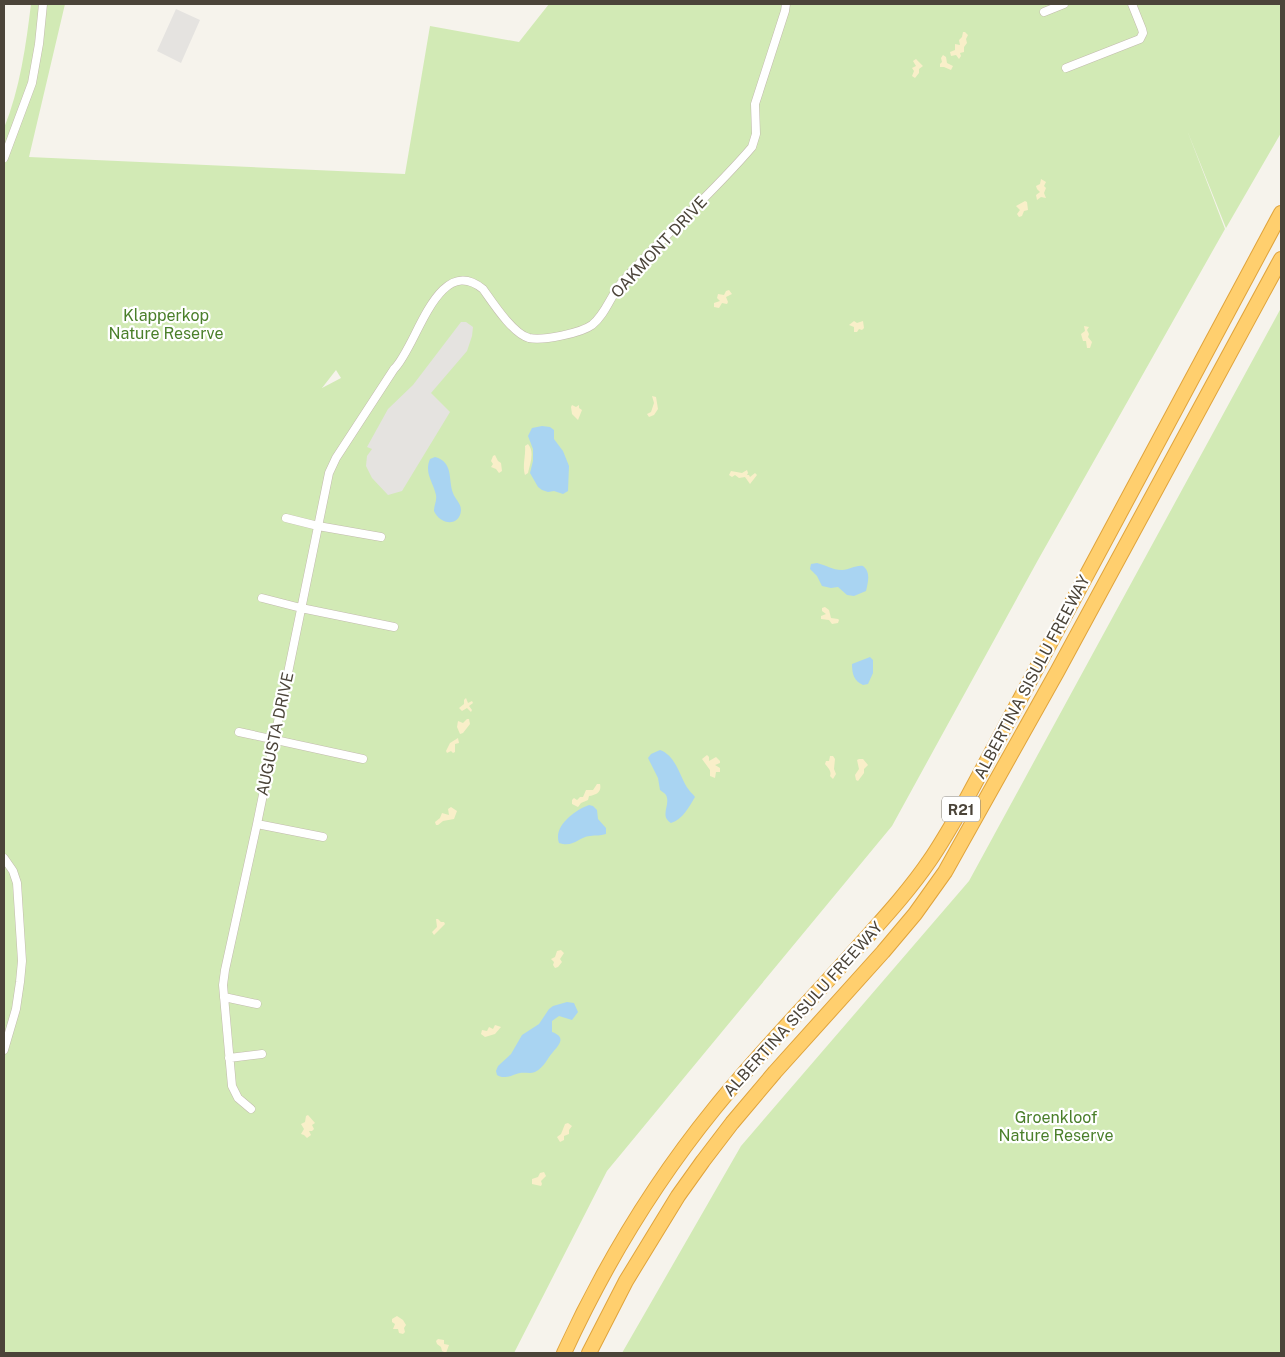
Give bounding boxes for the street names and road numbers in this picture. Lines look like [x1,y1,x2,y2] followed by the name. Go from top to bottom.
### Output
[607,192,711,302] street label: OAKMONT DRIVE
[970,572,1094,782] street label: ALBERTINA SISULU FREEWAY
[253,670,297,798] street label: AUGUSTA DRIVE
[942,796,980,822] road number: R21
[720,918,887,1100] street label: ALBERTINA SISULU FREEWAY

